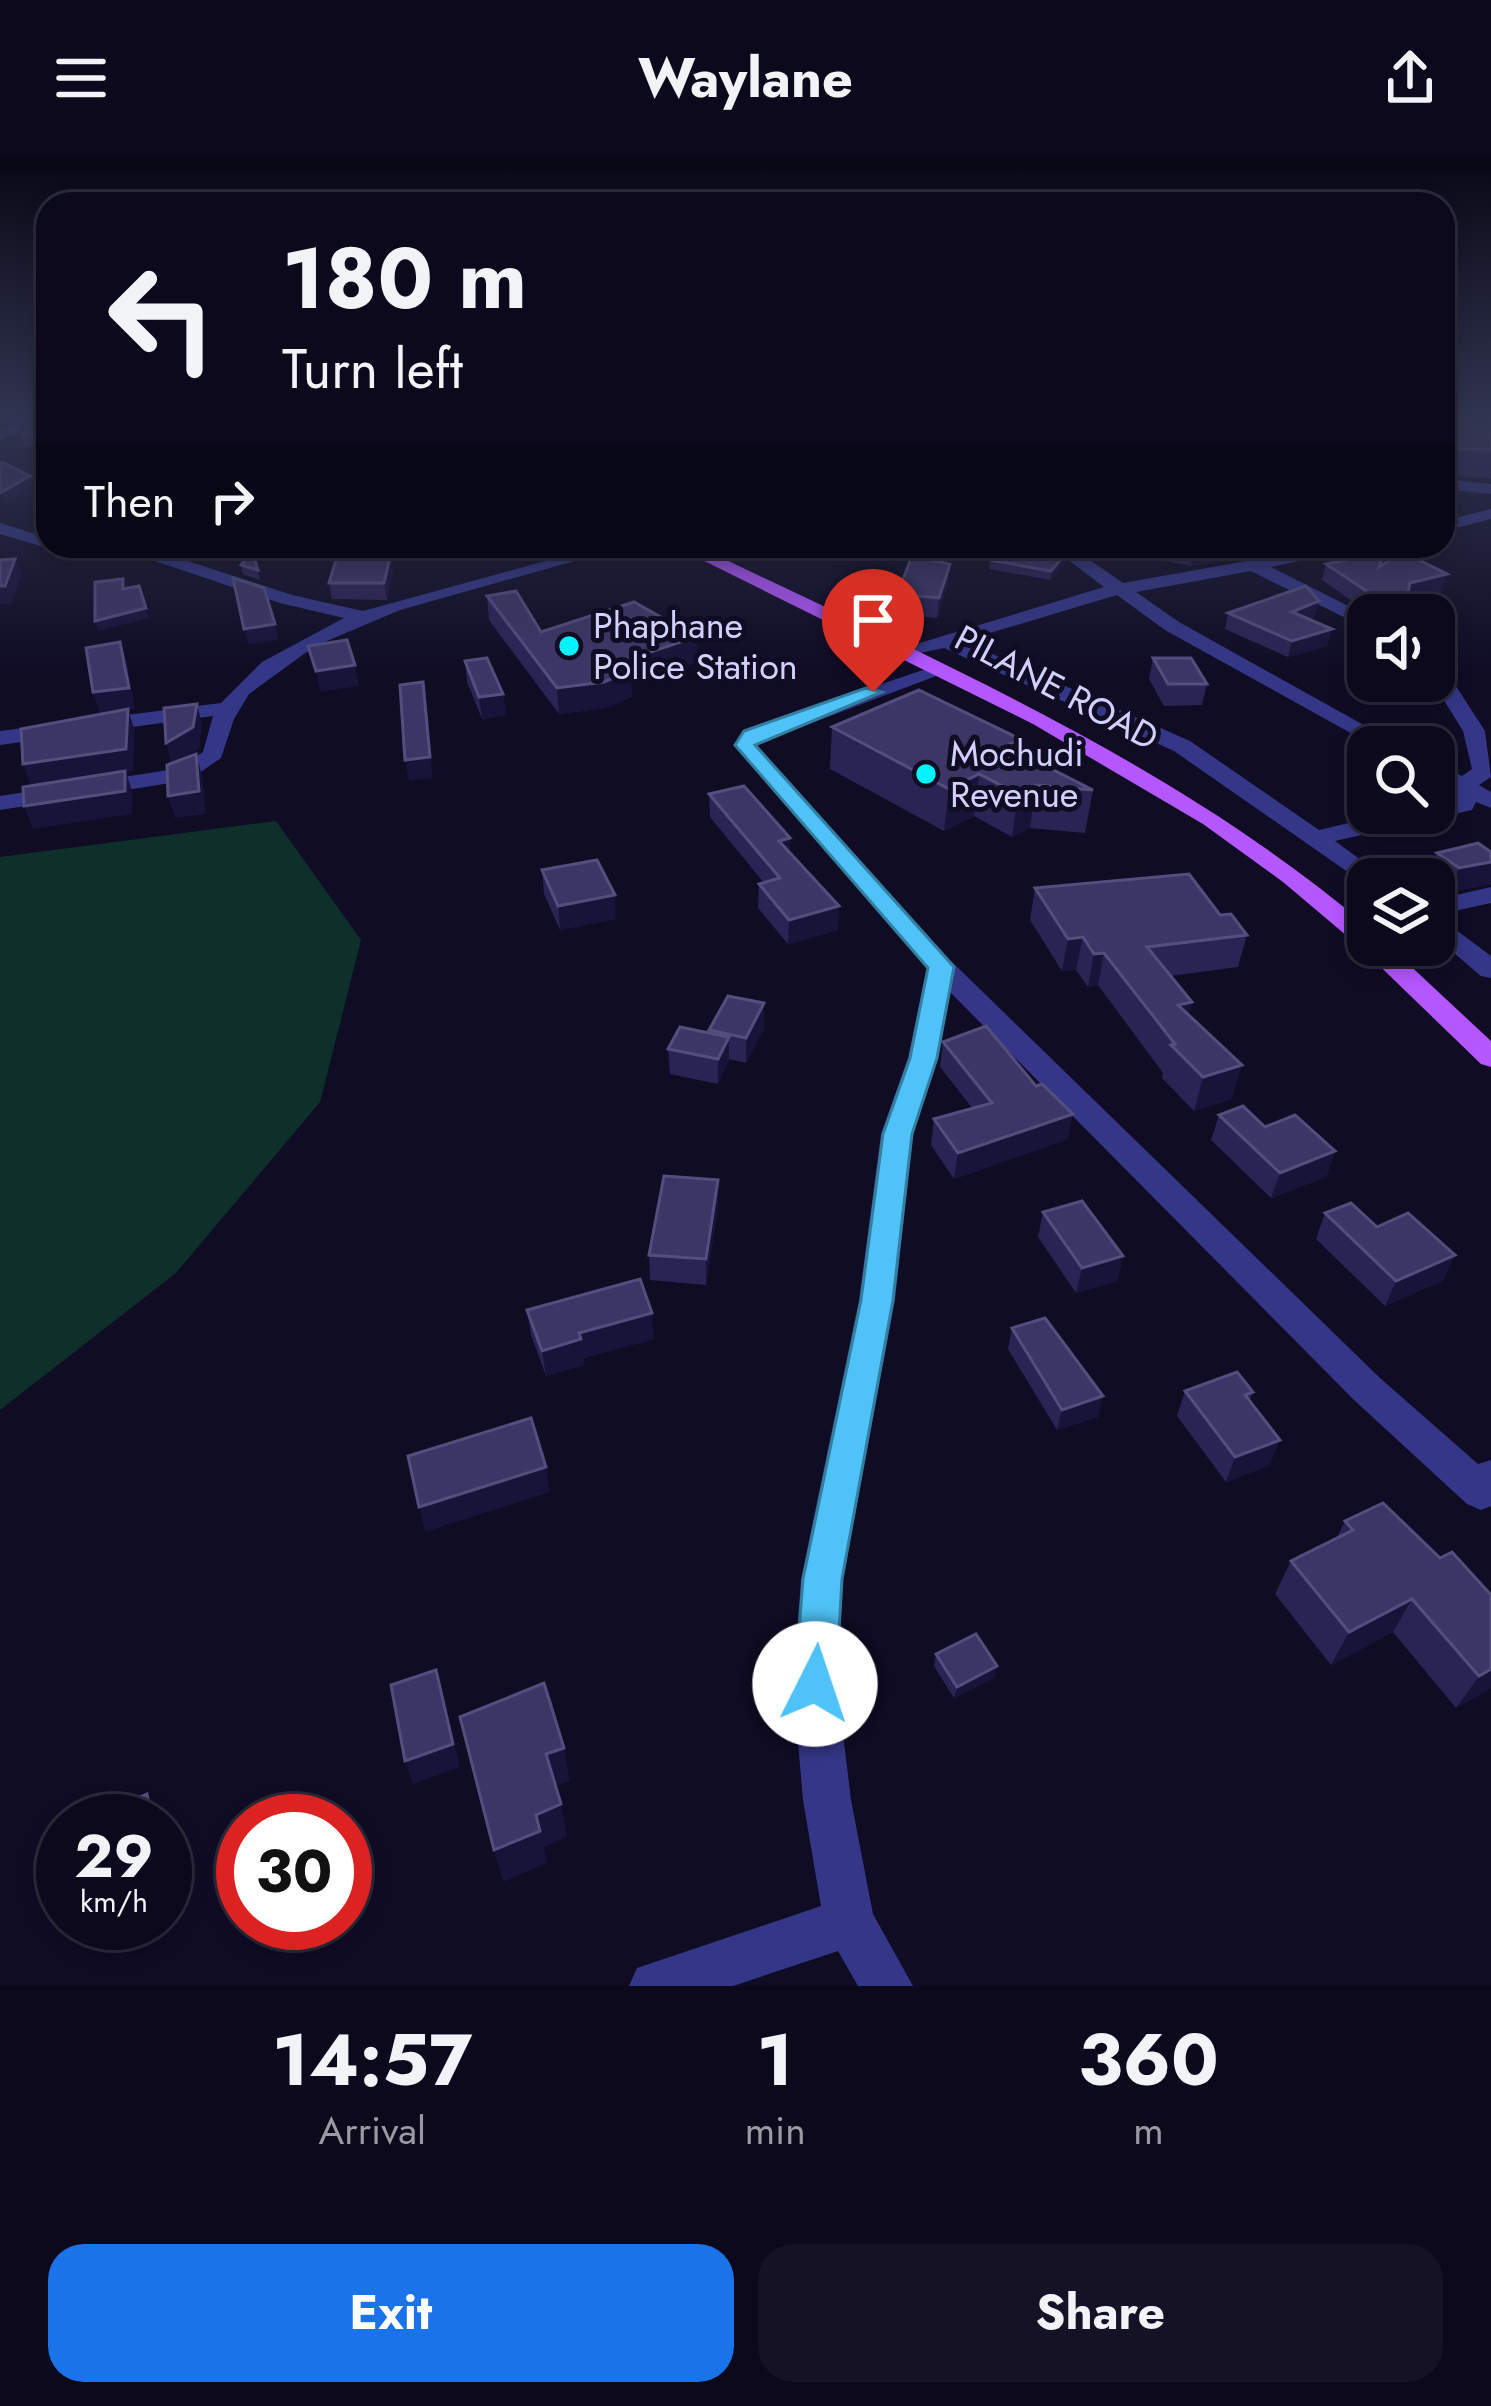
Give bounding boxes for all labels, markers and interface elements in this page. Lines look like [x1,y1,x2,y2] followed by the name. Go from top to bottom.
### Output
[638,39,853,117] text: Waylane
[48,45,114,111] icon: menu
[1377,45,1443,111] icon: share
[282,218,527,340] text: 180 m
[84,240,240,396] icon: left
[282,330,463,408] text: Turn left
[199,468,265,534] icon: right
[84,469,175,534] text: Then
[822,569,924,692] pin
[840,587,906,653] icon: arrive
[1347,594,1455,966] map controls
[1347,594,1455,702] button: sound
[593,599,798,692] place label: Phaphane Police Station
[946,611,1168,763] street label: PILANE ROAD
[556,633,582,659] marker: Phaphane Police Station
[1347,726,1455,834] button: search
[950,727,1084,820] place label: Mochudi Revenue
[913,761,939,787] marker: Mochudi Revenue
[1347,858,1455,966] button: layers
[752,1621,878,1747] position arrow
[216,1794,372,1950] speed limit sign: 30
[74,1813,154,1900] text: 29
[80,1880,148,1923] text: km/h
[272,2008,472,2112] text: 14:57
[757,2008,794,2112] text: 1
[1078,2008,1219,2112] text: 360
[319,2102,426,2159] text: Arrival
[745,2102,806,2159] text: min
[1133,2102,1164,2159] text: m
[48,2244,734,2382] button: Exit
[758,2244,1443,2382] button: Share

